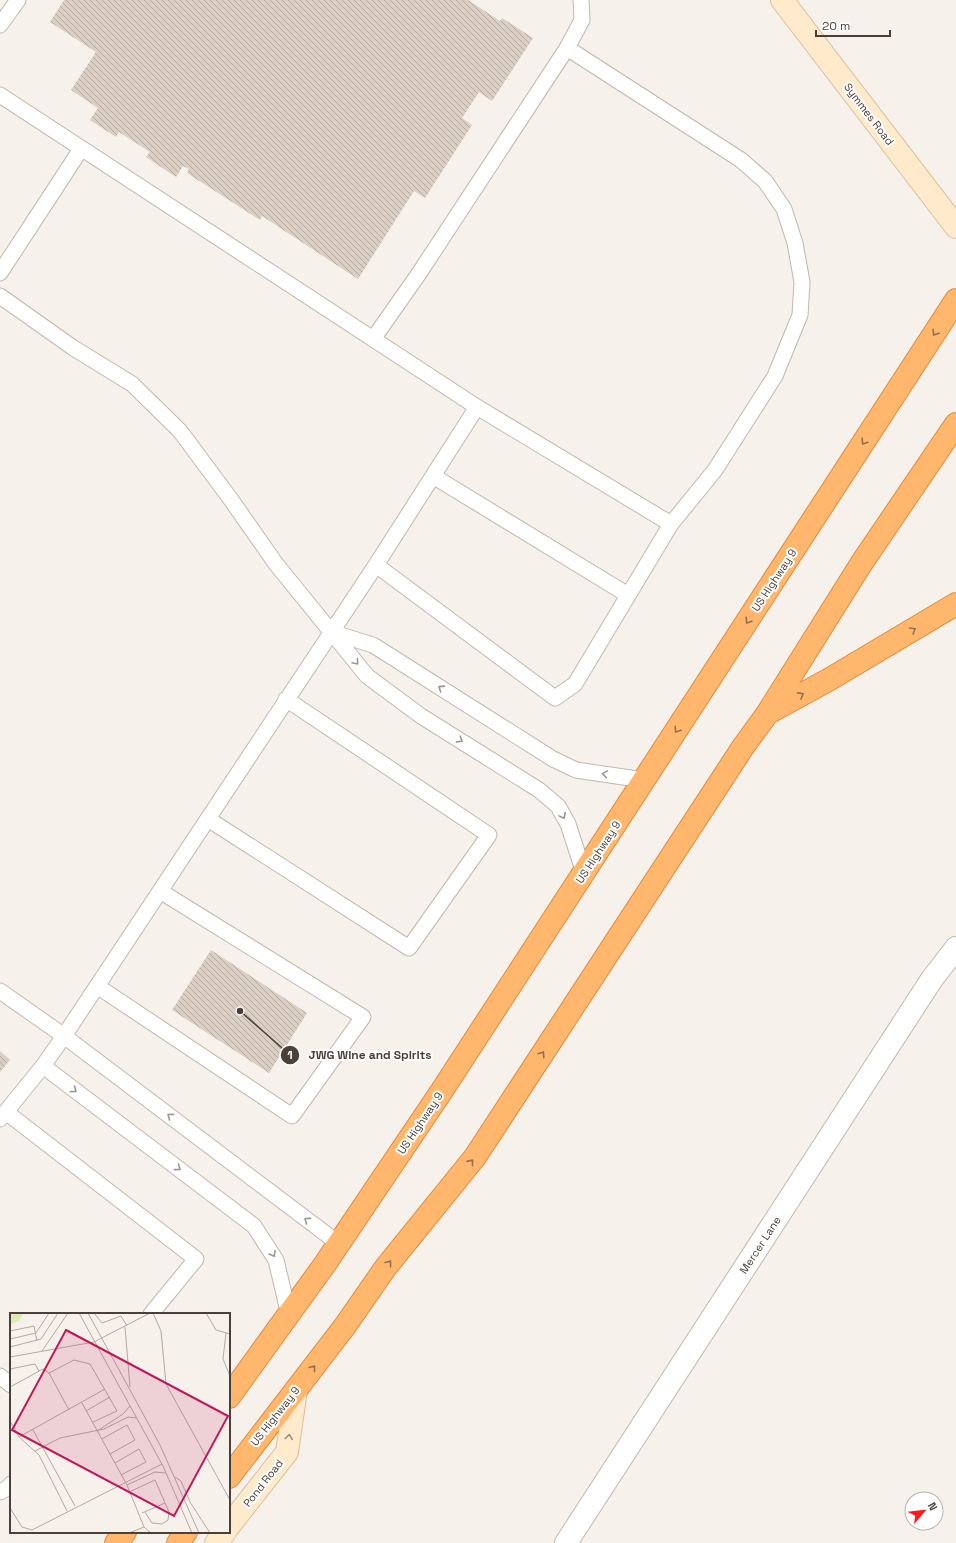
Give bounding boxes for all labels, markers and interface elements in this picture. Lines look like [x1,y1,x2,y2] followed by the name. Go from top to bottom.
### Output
[816,12,890,38] scale bar
[822,18,850,34] text: 20 m
[841,80,897,148] street label: Symmes Road
[933,329,940,336] one-way arrow
[862,438,869,445] one-way arrow
[749,546,800,614] street label: US Highway 9
[745,617,753,624] one-way arrow
[909,627,916,634] one-way arrow
[351,658,358,665] one-way arrow
[439,686,446,693] one-way arrow
[797,692,804,700] one-way arrow
[674,726,682,733] one-way arrow
[455,735,462,742] one-way arrow
[602,770,609,779] one-way arrow
[559,811,566,819] one-way arrow
[573,818,624,886] street label: US Highway 9
[280,1043,439,1067] callout: JWG Wine and Spirits
[287,1047,293,1063] text: 1
[308,1047,432,1063] text: JWG Wine and Spirits
[538,1051,545,1058] one-way arrow
[70,1085,77,1092] one-way arrow
[394,1089,446,1157] street label: US Highway 9
[167,1114,174,1121] one-way arrow
[466,1159,473,1167] one-way arrow
[174,1163,181,1171] one-way arrow
[736,1214,784,1276] street label: Mercer Lane
[305,1217,312,1224] one-way arrow
[269,1250,276,1258] one-way arrow
[385,1261,392,1268] one-way arrow
[10,1313,230,1533] inset map
[308,1366,315,1373] one-way arrow
[247,1383,303,1449] street label: US Highway 9
[284,1434,293,1441] one-way arrow
[240,1456,286,1510] street label: Pond Road
[904,1491,944,1531] north arrow
[925,1500,941,1513] text: N

